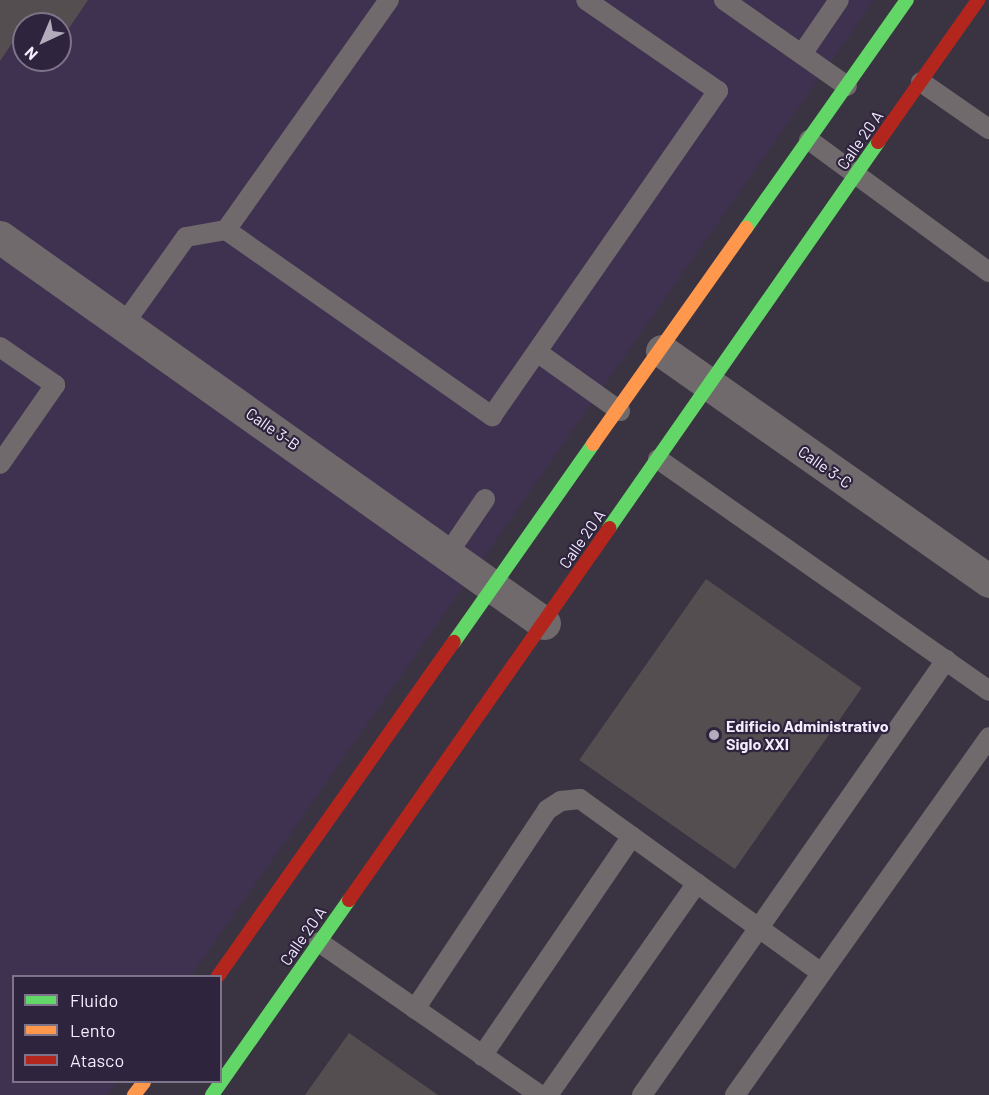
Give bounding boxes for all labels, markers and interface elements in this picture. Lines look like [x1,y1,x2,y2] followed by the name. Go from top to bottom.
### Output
[12,12,72,72] north arrow
[20,43,41,64] text: N
[833,107,887,173] street label: Calle 20 A
[242,404,304,454] street label: Calle 3-B
[794,442,856,492] street label: Calle 3-C
[555,506,609,572] street label: Calle 20 A
[726,716,889,754] place label: Edificio Administrativo Siglo XXI
[707,728,721,742] marker: Edificio Administrativo Siglo XXI
[276,903,330,969] street label: Calle 20 A
[12,975,222,1083] legend
[70,989,118,1011] text: Fluido
[70,1019,116,1041] text: Lento
[70,1049,124,1071] text: Atasco

